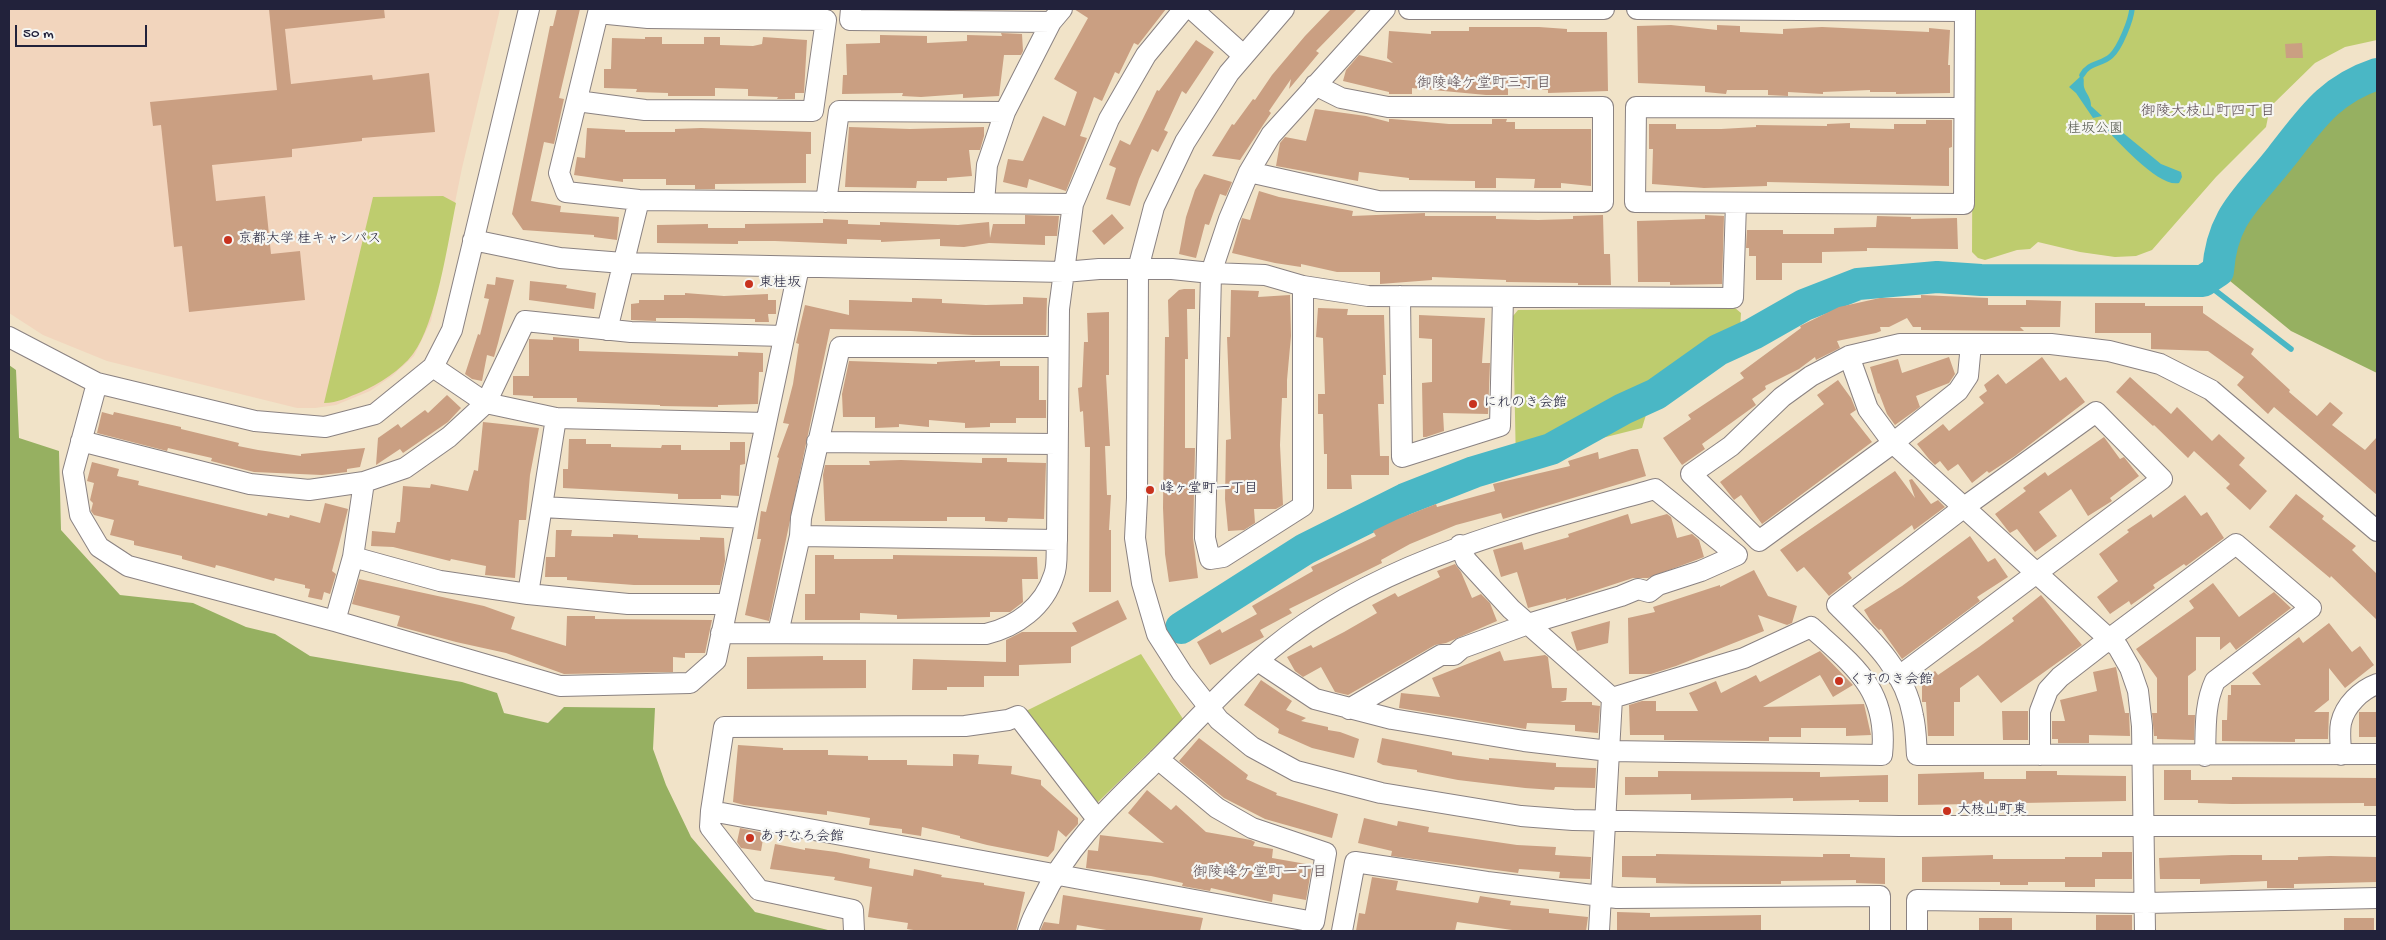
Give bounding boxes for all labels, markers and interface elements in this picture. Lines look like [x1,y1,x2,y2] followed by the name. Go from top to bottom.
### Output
[18,15,150,47] scale bar
[23,25,54,43] text: 50 m
[1417,76,1551,94] district label: 御陵峰ケ堂町三丁目
[2141,104,2275,122] district label: 御陵大枝山町四丁目
[2067,122,2123,138] park label: 桂坂公園
[238,232,381,248] place label: 京都大学 桂キャンパス
[222,234,234,246] marker: 京都大学 桂キャンパス
[759,276,801,292] place label: 東桂坂
[743,278,755,290] marker: 東桂坂
[1483,396,1567,412] place label: にれのき会館
[1467,398,1479,410] marker: にれのき会館
[1160,482,1258,498] place label: 峰ヶ堂町一丁目
[1144,484,1156,496] marker: 峰ヶ堂町一丁目
[1849,673,1933,689] place label: くすのき会館
[1833,675,1845,687] marker: くすのき会館
[1957,803,2027,819] place label: 大枝山町東
[1941,805,1953,817] marker: 大枝山町東
[760,830,844,846] place label: あすなろ会館
[744,832,756,844] marker: あすなろ会館
[1193,865,1327,883] district label: 御陵峰ケ堂町一丁目

